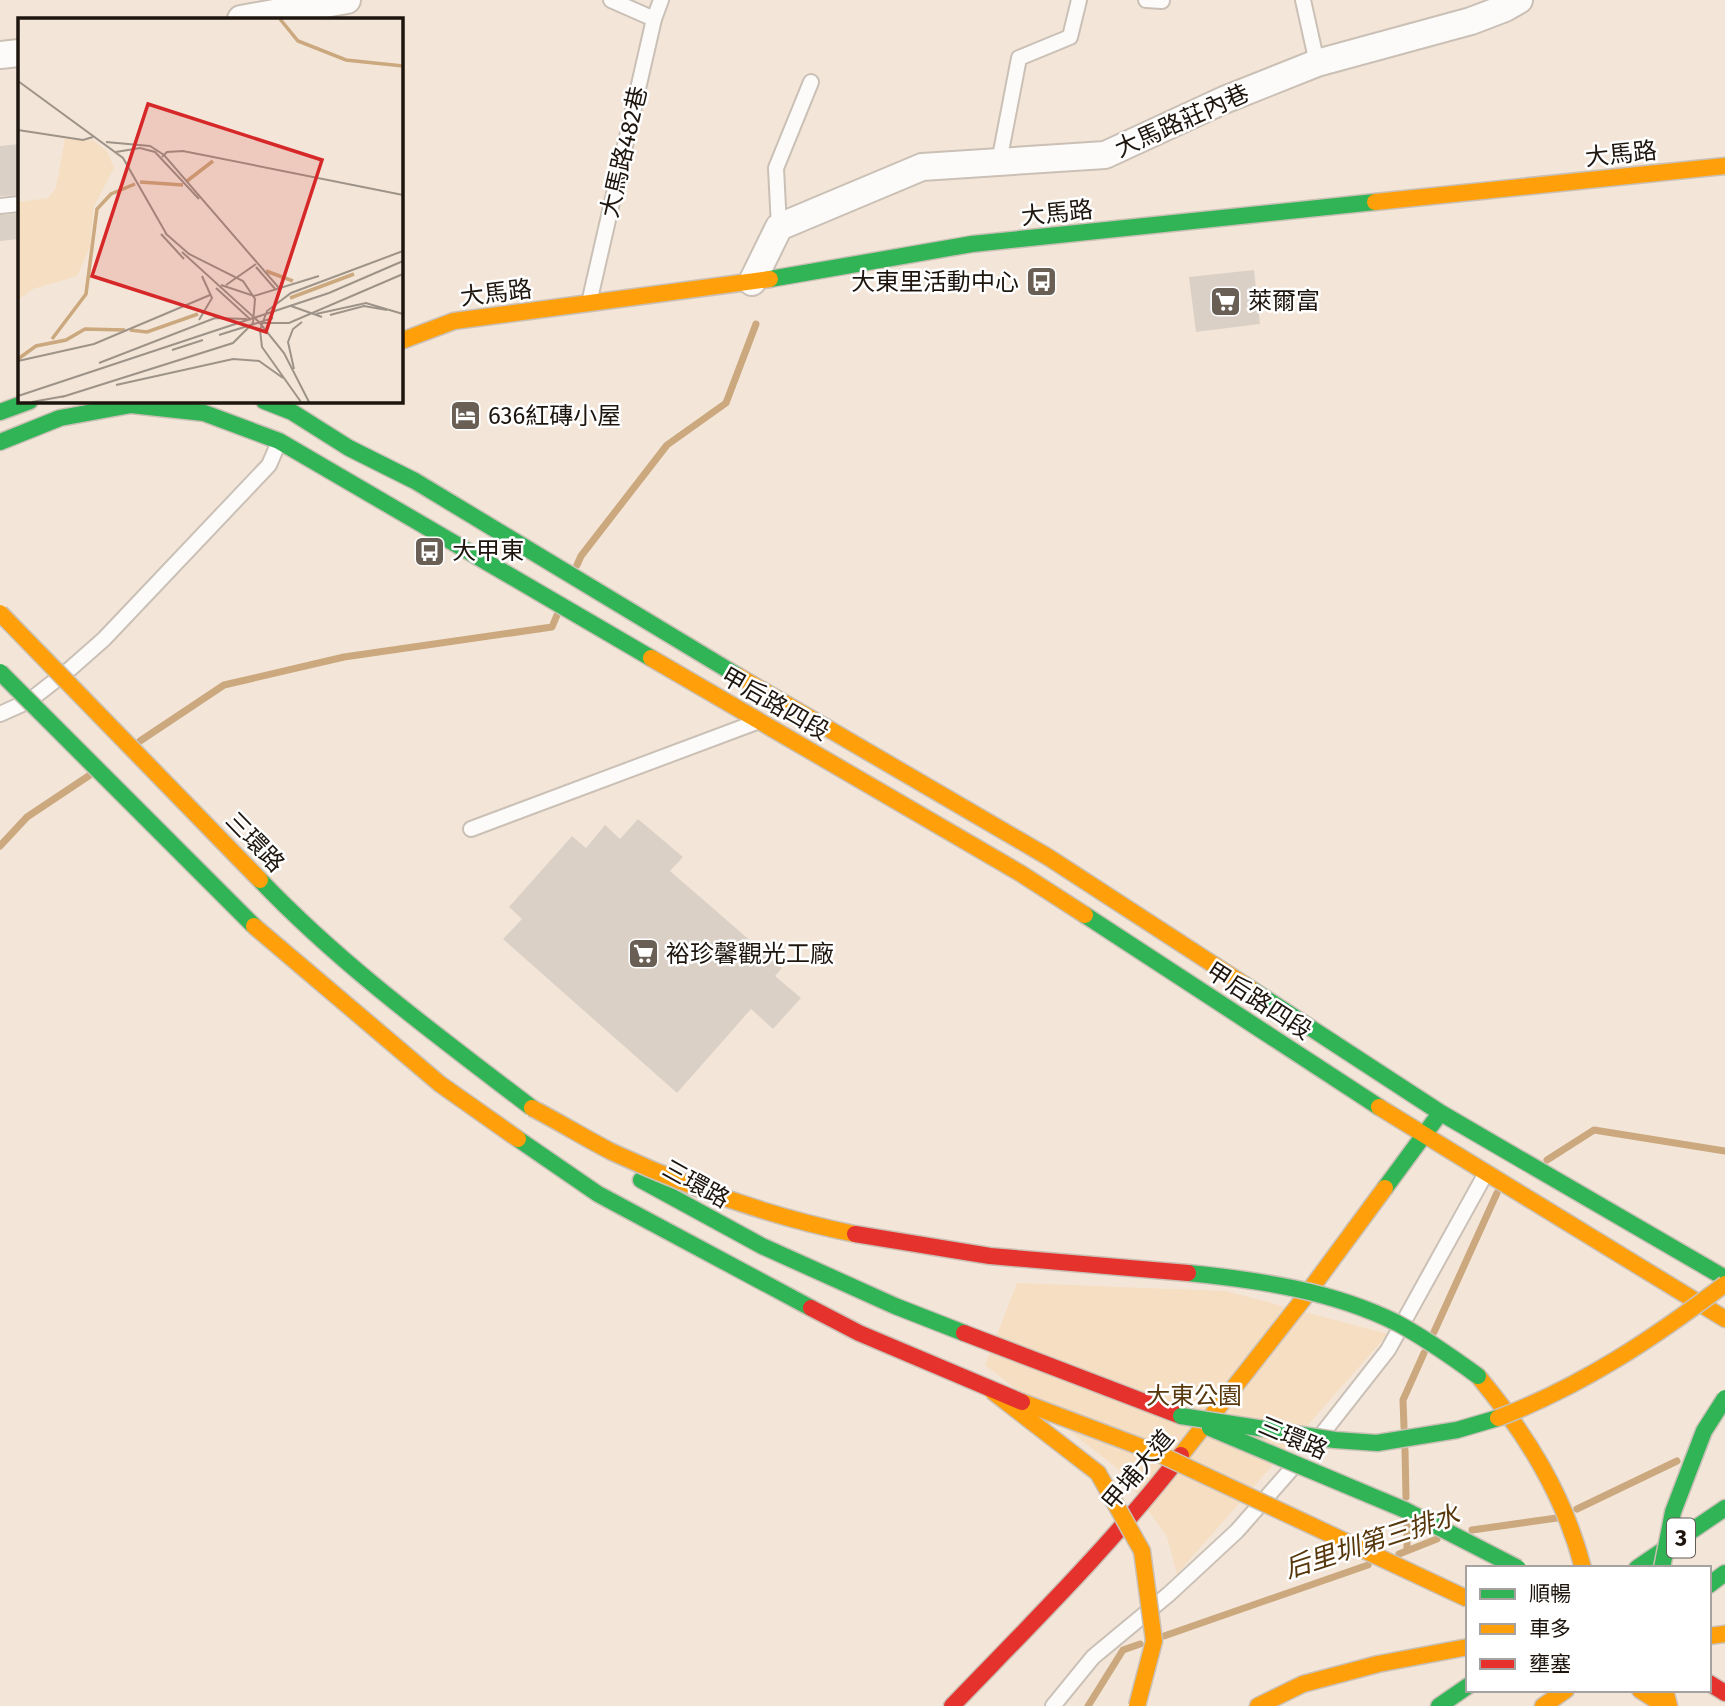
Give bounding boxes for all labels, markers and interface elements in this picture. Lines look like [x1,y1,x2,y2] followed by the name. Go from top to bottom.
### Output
[18,18,402,402] inset map
[1111,79,1253,163] street label: 大馬路莊內巷
[595,84,653,220] street label: 大馬路482巷
[1584,136,1658,172] street label: 大馬路
[1020,195,1094,231] street label: 大馬路
[1025,265,1059,299] bus stop icon: 大東里活動中心
[851,268,1019,296] place label: 大東里活動中心
[459,275,533,311] street label: 大馬路
[1208,284,1242,318] supermarket icon: 萊爾富
[1248,287,1320,315] place label: 萊爾富
[448,399,482,433] hotel icon: 636紅磚小屋
[488,402,621,430] place label: 636紅磚小屋
[412,534,446,568] bus stop icon: 大甲東
[452,537,524,565] place label: 大甲東
[716,662,834,746] street label: 甲后路四段
[220,806,290,878] street label: 三環路
[626,937,660,971] supermarket icon: 裕珍馨觀光工廠
[666,940,834,968] place label: 裕珍馨觀光工廠
[1201,957,1317,1045] street label: 甲后路四段
[658,1154,734,1214] street label: 三環路
[1146,1382,1242,1410] park label: 大東公園
[1254,1411,1332,1465] street label: 三環路
[1096,1424,1180,1516] street label: 甲埔大道
[1281,1499,1464,1585] water label: 后里圳第三排水
[1667,1518,1695,1558] road number: 3
[1466,1566,1711,1692] legend
[1529,1581,1571,1607] text: 順暢
[1529,1616,1571,1642] text: 車多
[1529,1651,1571,1677] text: 壅塞

